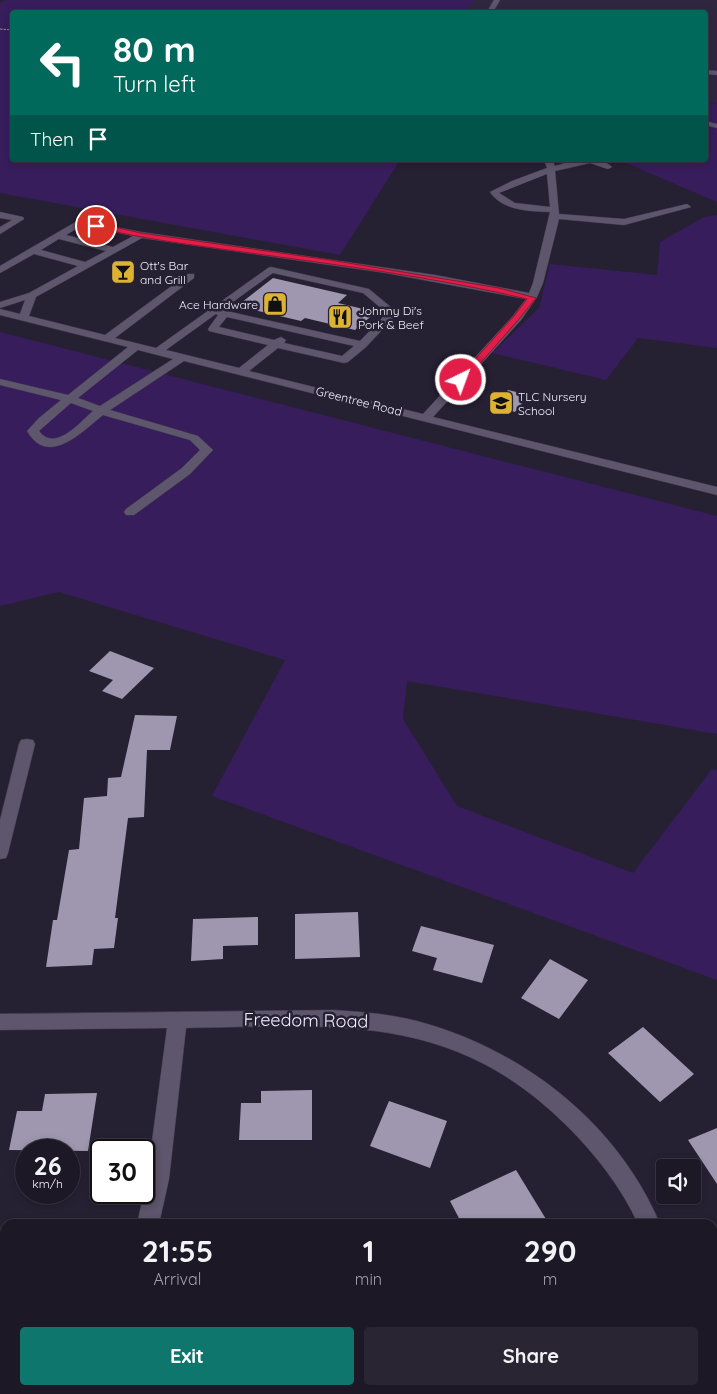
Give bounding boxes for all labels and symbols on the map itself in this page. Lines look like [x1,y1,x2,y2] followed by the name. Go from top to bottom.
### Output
[75,205,117,247] pin
[140,258,189,287] place label: Ott's Bar and Grill
[110,259,136,285] bar icon: Ott's Bar and Grill
[262,291,288,317] shop icon: Ace Hardware
[179,297,258,312] place label: Ace Hardware
[358,303,424,332] place label: Johnny Di's Pork & Beef
[327,304,353,330] restaurant icon: Johnny Di's Pork & Beef
[434,353,486,405] position arrow
[314,383,404,419] street label: Greentree Road
[518,389,587,418] place label: TLC Nursery School
[488,390,514,416] school or university icon: TLC Nursery School
[243,1007,369,1033] street label: Freedom Road
[90,1139,155,1204] speed limit sign: 30

